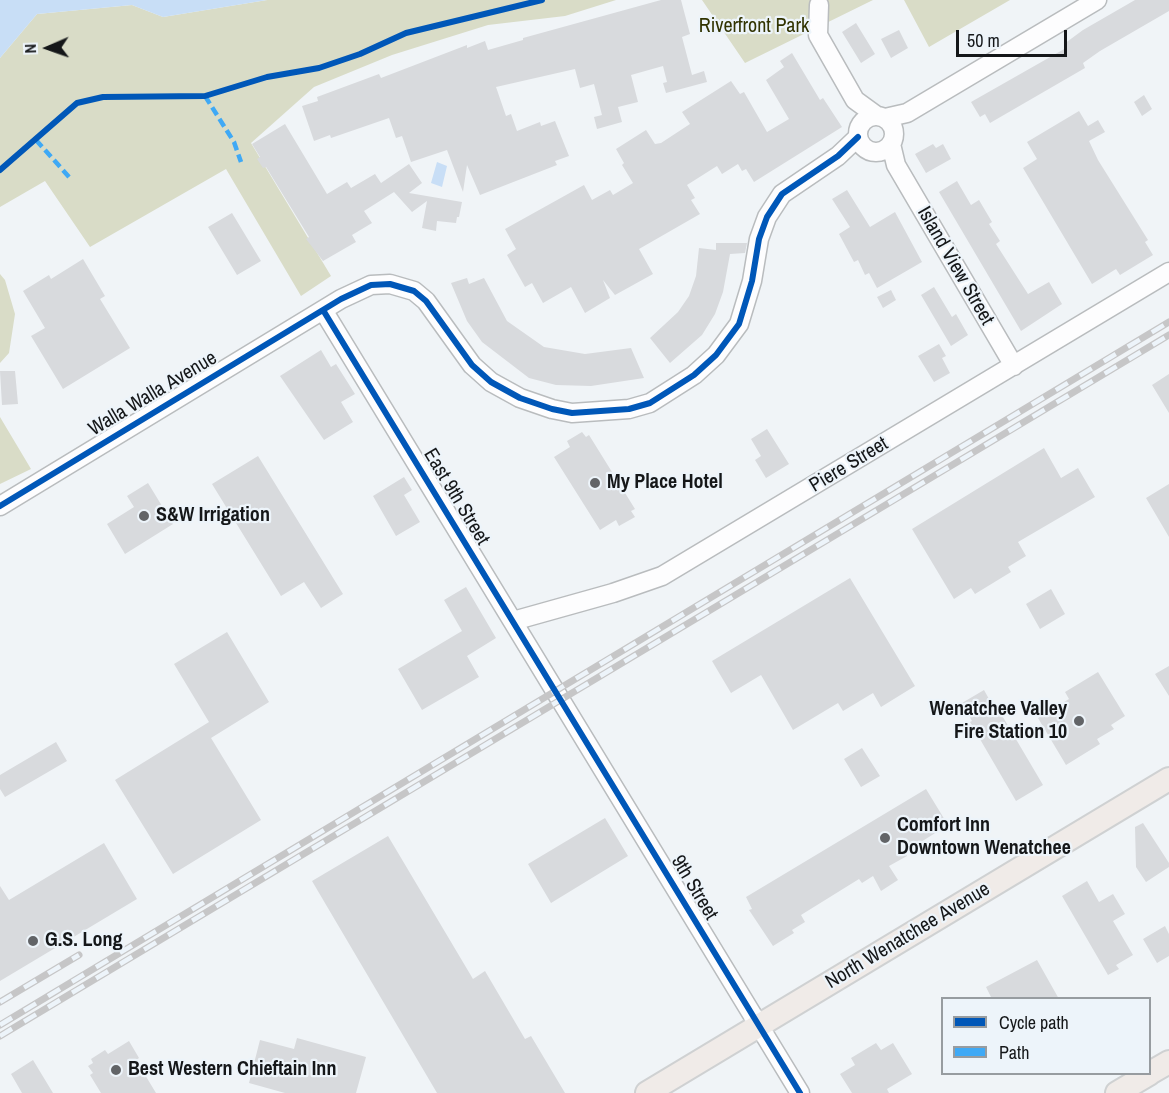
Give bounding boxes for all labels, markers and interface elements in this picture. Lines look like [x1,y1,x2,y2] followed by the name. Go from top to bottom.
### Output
[699,15,809,39] park label: Riverfront Park
[18,18,78,78] north arrow
[959,18,1070,56] scale bar
[967,28,1000,53] text: 50 m
[19,44,41,54] text: N
[911,202,999,330] street label: Island View Street
[85,346,221,442] street label: Walla Walla Avenue
[805,432,893,498] street label: Piere Street
[418,444,494,550] street label: East 9th Street
[607,471,723,495] place label: My Place Hotel
[588,476,602,490] marker: My Place Hotel
[156,504,270,528] place label: S&W Irrigation
[137,509,151,523] marker: S&W Irrigation
[930,698,1067,745] place label: Wenatchee Valley Fire Station 10
[1072,714,1086,728] marker: Wenatchee Valley Fire Station 10
[897,814,1071,861] place label: Comfort Inn Downtown Wenatchee
[878,831,892,845] marker: Comfort Inn Downtown Wenatchee
[665,851,723,925] street label: 9th Street
[822,877,994,995] street label: North Wenatchee Avenue
[45,929,122,953] place label: G.S. Long
[26,934,40,948] marker: G.S. Long
[941,997,1151,1075] legend
[999,1010,1069,1035] text: Cycle path
[999,1040,1029,1065] text: Path
[128,1058,336,1082] place label: Best Western Chieftain Inn
[109,1063,123,1077] marker: Best Western Chieftain Inn

